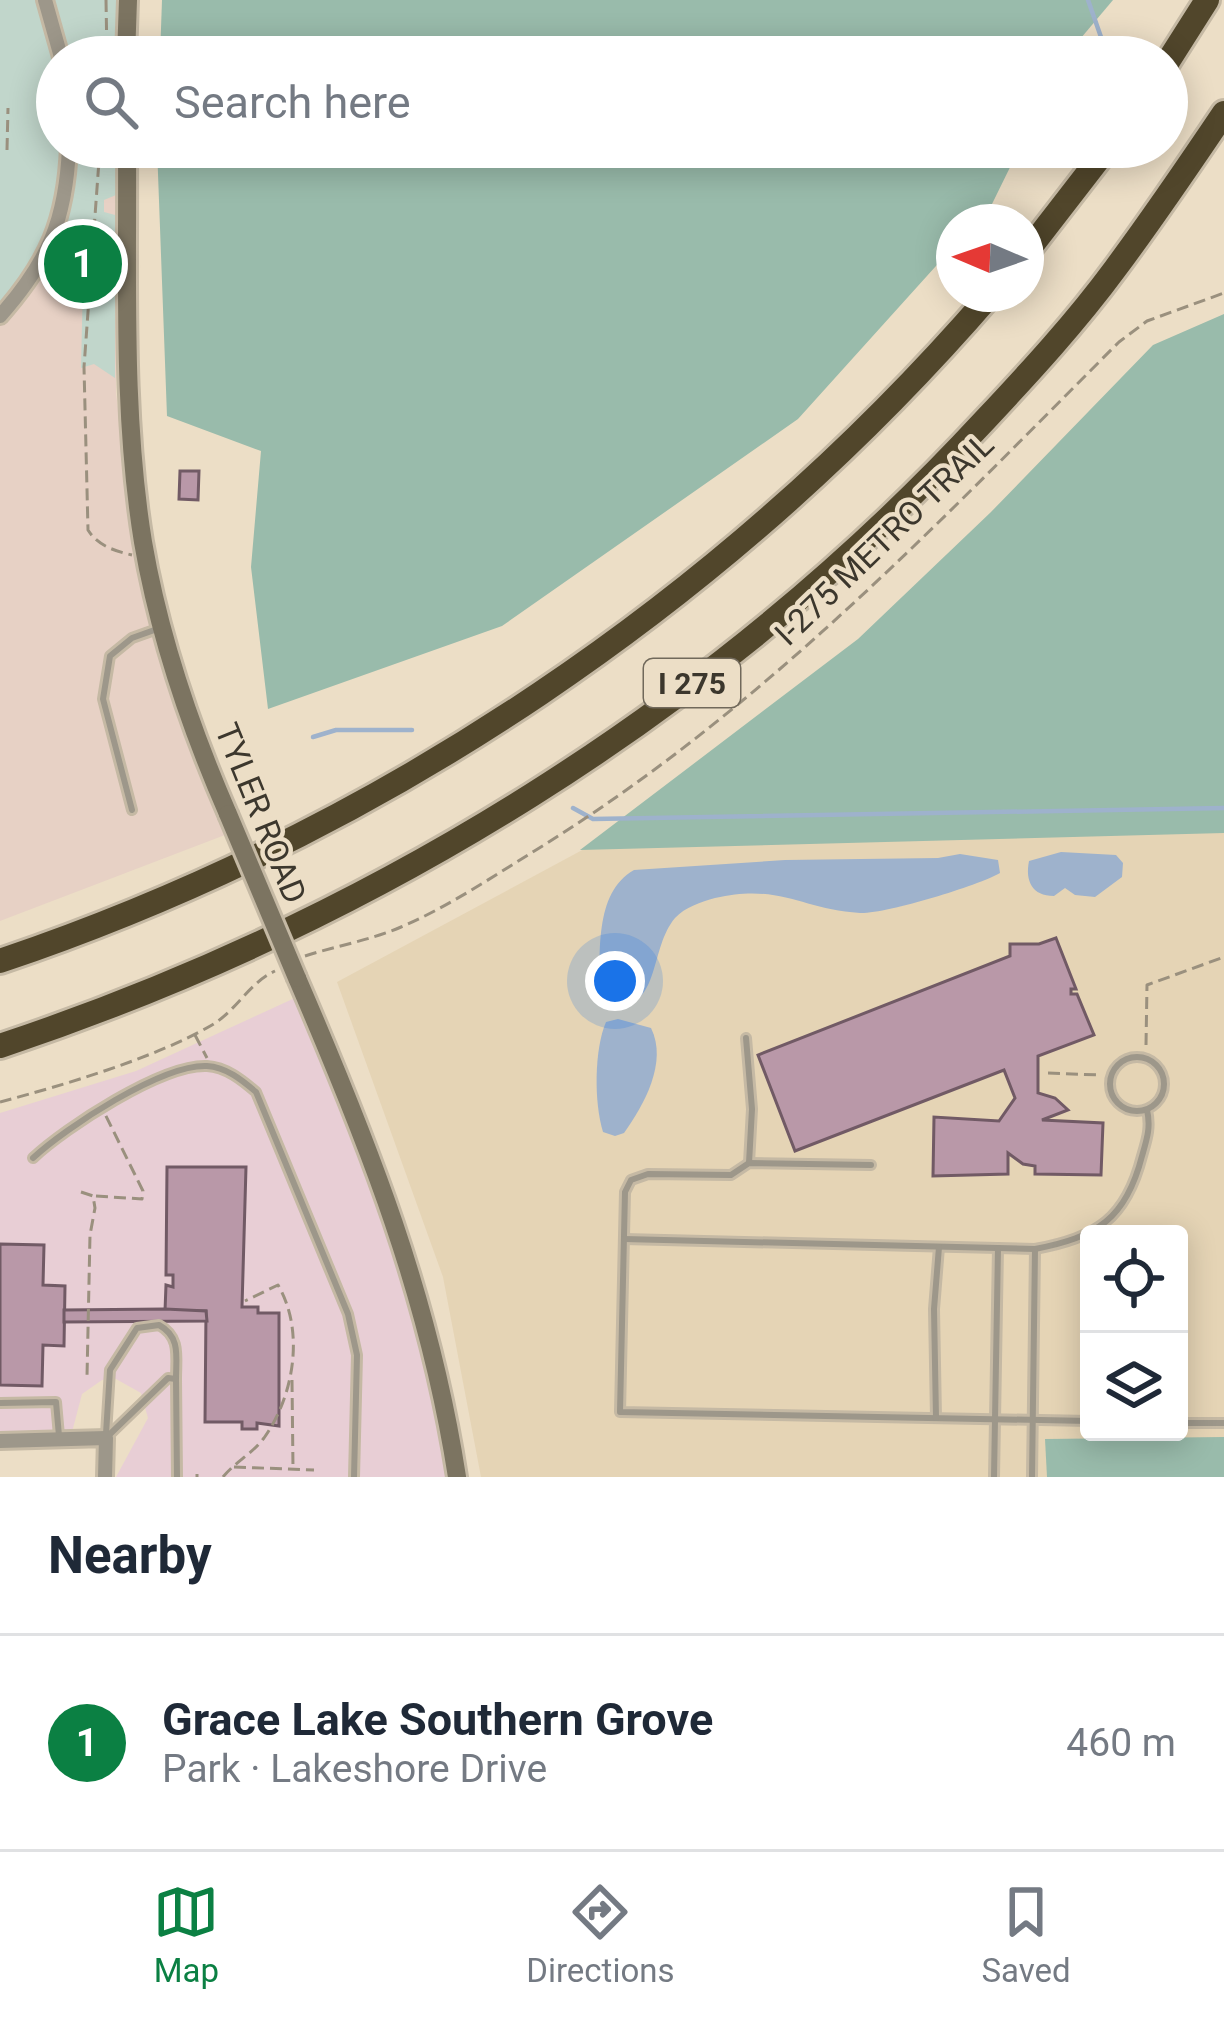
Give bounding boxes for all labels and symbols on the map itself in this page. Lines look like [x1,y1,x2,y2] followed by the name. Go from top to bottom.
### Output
[936,204,1044,312] north arrow
[44,219,122,309] pin: 1
[767,425,1001,653] street label: I-275 METRO TRAIL
[644,659,740,707] road number: I 275
[207,717,315,909] street label: TYLER ROAD
[585,951,645,1011] your location

